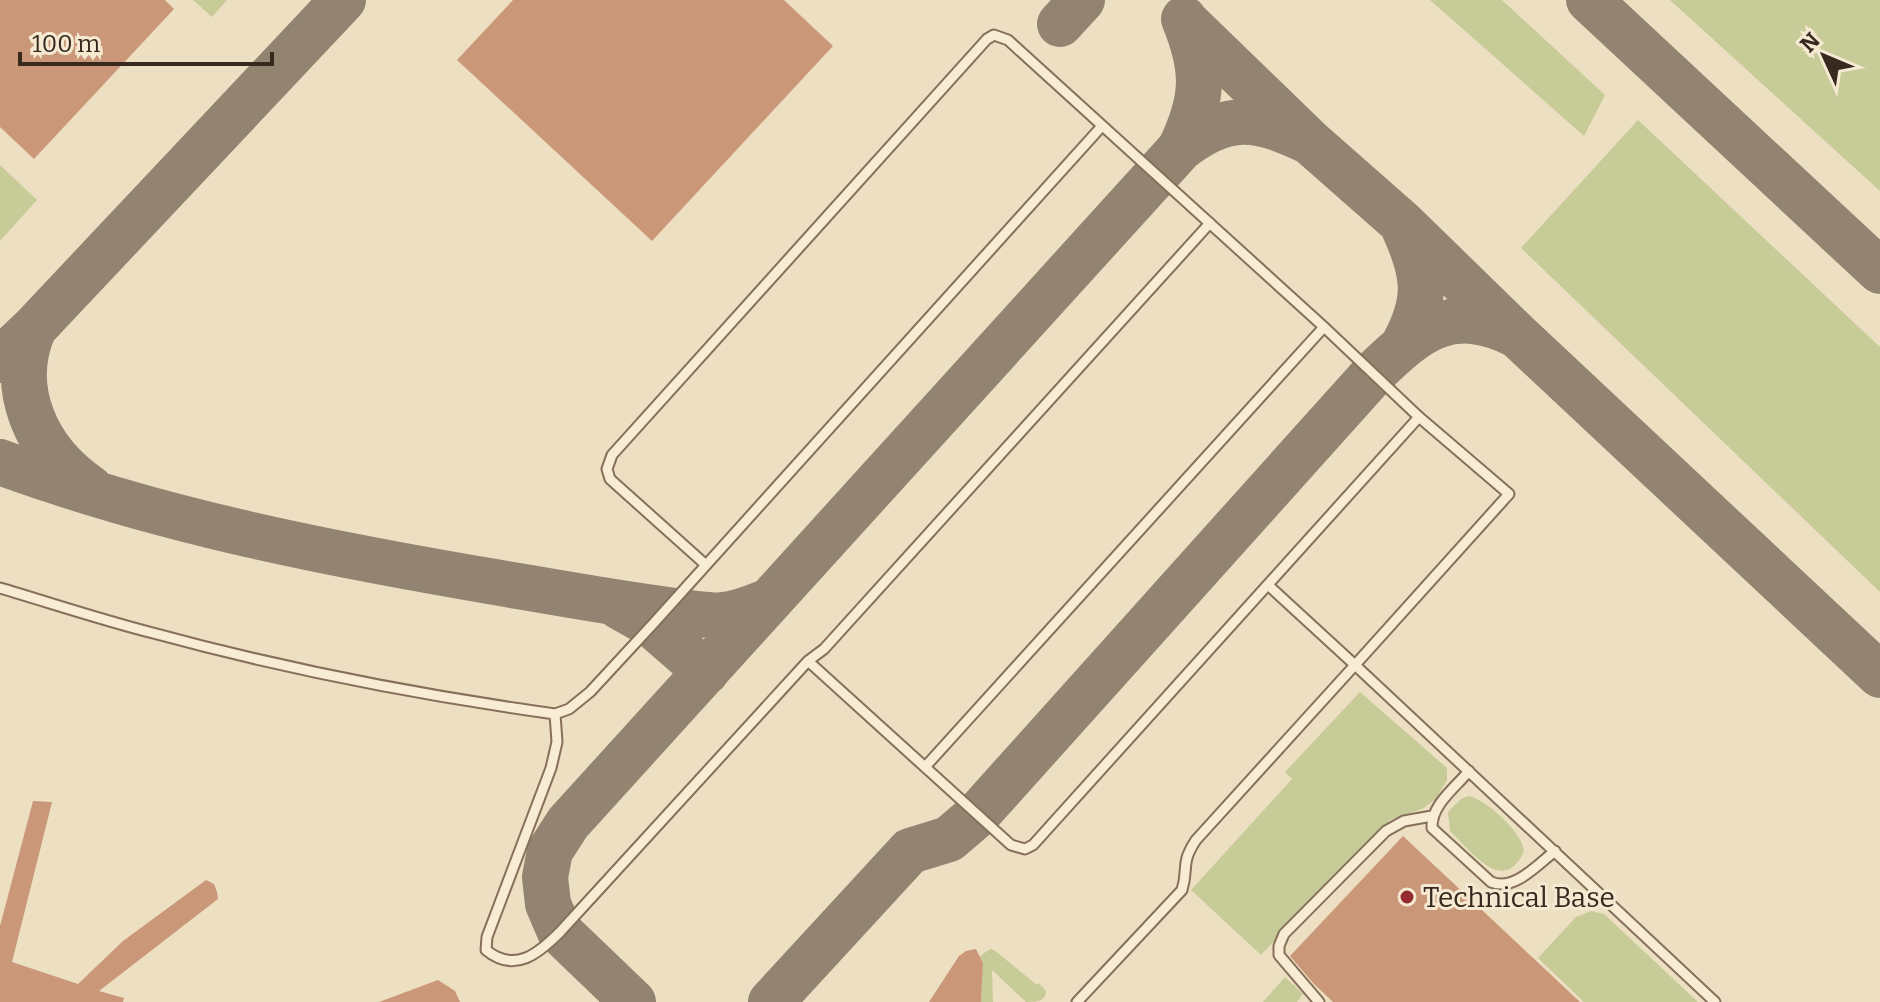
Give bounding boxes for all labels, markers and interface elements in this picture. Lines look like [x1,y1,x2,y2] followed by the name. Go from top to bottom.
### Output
[20,16,272,66] scale bar
[1784,16,1864,96] north arrow
[1794,27,1826,58] text: N
[32,30,100,58] text: 100 m
[1423,881,1615,914] place label: Technical Base
[1398,888,1416,906] marker: Technical Base

